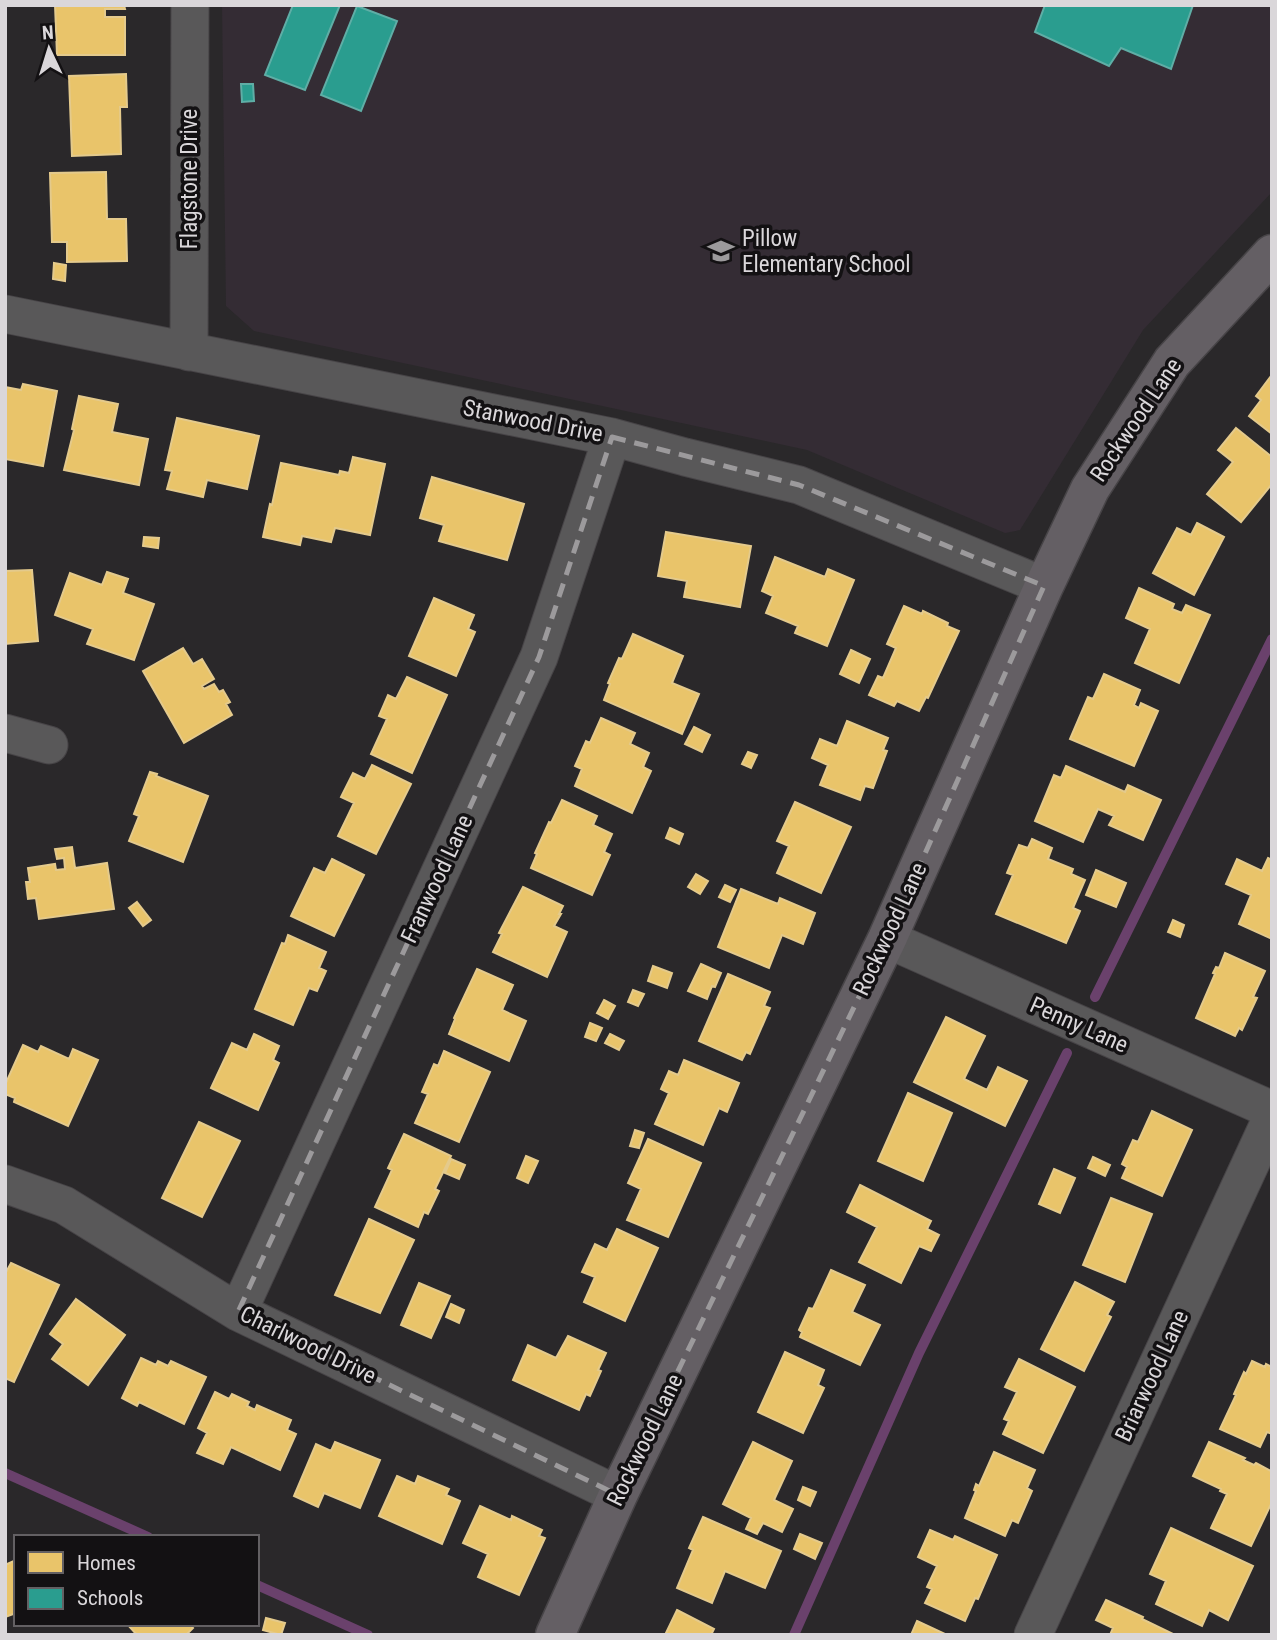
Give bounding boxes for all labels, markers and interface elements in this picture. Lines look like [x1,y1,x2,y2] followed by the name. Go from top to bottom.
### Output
[14,14,84,84] north arrow
[41,21,54,44] text: N
[176,109,203,249] street label: Flagstone Drive
[742,225,911,278] place label: Pillow Elementary School
[706,236,736,266] school or university icon: Pillow Elementary School
[1085,353,1187,487] street label: Rockwood Lane
[461,394,605,448] street label: Stanwood Drive
[396,811,478,947] street label: Franwood Lane
[847,858,933,1000] street label: Rockwood Lane
[1026,991,1132,1059] street label: Penny Lane
[236,1300,380,1390] street label: Charlwood Drive
[1110,1306,1194,1446] street label: Briarwood Lane
[601,1370,689,1510] street label: Rockwood Lane
[14,1535,259,1626] legend
[77,1551,136,1575] text: Homes
[77,1586,143,1610] text: Schools

